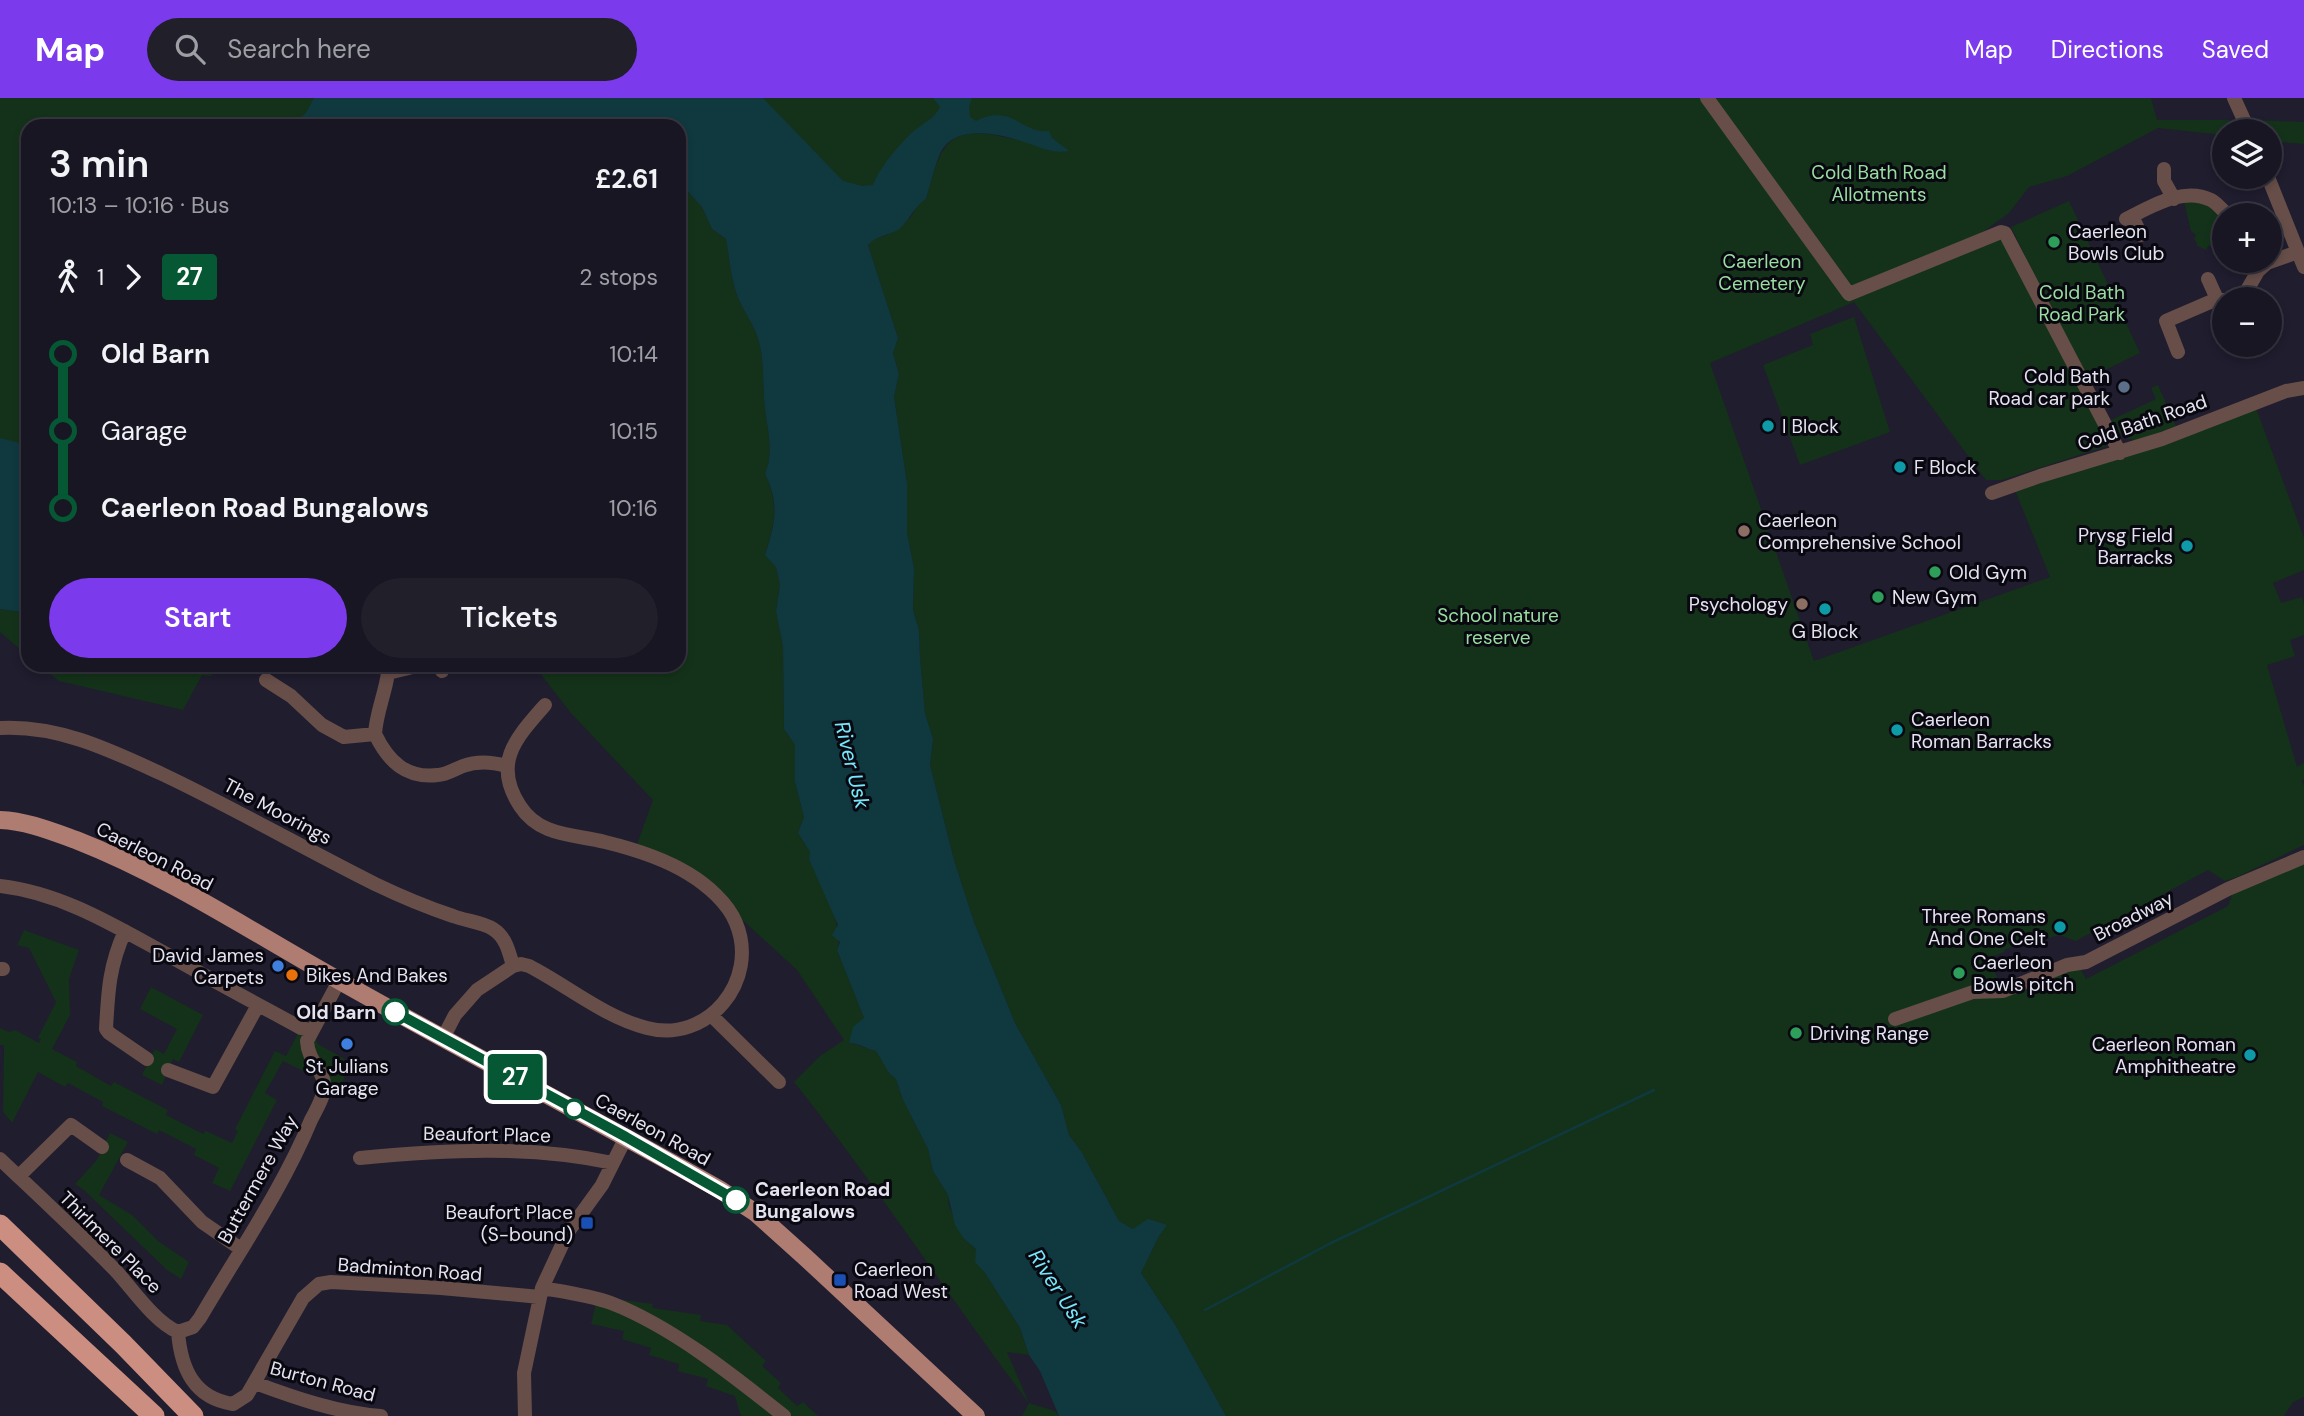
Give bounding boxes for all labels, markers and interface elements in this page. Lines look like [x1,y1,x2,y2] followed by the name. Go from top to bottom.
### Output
[147,18,637,81] search box
[35,28,105,71] text: Map
[171,30,209,68] icon: search
[227,32,371,66] text: Search here
[1965,34,2013,65] text: Map
[2051,34,2164,65] text: Directions
[2202,34,2269,65] text: Saved
[2212,119,2282,357] map controls
[2212,119,2282,189] button: layers
[49,139,149,189] text: 3 min
[1811,160,1947,207] park label: Cold Bath Road Allotments
[595,162,658,196] text: £2.61
[49,190,230,220] text: 10:13 – 10:16 · Bus
[2212,203,2282,273] button: +
[2068,219,2164,266] place label: Caerleon Bowls Club
[2046,234,2062,250] marker: Caerleon Bowls Club
[1718,249,1806,296] park label: Caerleon Cemetery
[49,258,87,296] icon: walk
[114,258,152,296] icon: forward
[176,261,203,292] text: 27
[97,262,104,292] text: 1
[579,262,658,292] text: 2 stops
[2039,280,2126,327] park label: Cold Bath Road Park
[2212,287,2282,357] button: −
[101,337,210,371] text: Old Barn
[609,339,658,369] text: 10:14
[1989,364,2110,411] place label: Cold Bath Road car park
[2116,379,2132,395] marker: Cold Bath Road car park
[2074,389,2210,456] street label: Cold Bath Road
[101,414,187,448] text: Garage
[1782,414,1839,439] place label: I Block
[609,416,658,446] text: 10:15
[1760,418,1776,434] marker: I Block
[1914,455,1977,480] place label: F Block
[1892,459,1908,475] marker: F Block
[101,491,429,525] text: Caerleon Road Bungalows
[609,493,658,523] text: 10:16
[1758,508,1961,555] place label: Caerleon Comprehensive School
[1736,523,1752,539] marker: Caerleon Comprehensive School
[2078,523,2173,570] place label: Prysg Field Barracks
[2179,538,2195,554] marker: Prysg Field Barracks
[1949,560,2027,585] place label: Old Gym
[1927,564,1943,580] marker: Old Gym
[49,578,347,658] button: Start
[361,578,658,658] button: Tickets
[1892,585,1977,610] place label: New Gym
[1870,589,1886,605] marker: New Gym
[1689,592,1788,617] place label: Psychology
[1794,596,1810,612] marker: Psychology
[1817,601,1833,617] marker: G Block
[1437,603,1559,650] park label: School nature reserve
[1792,619,1859,644] place label: G Block
[1911,707,2052,754] place label: Caerleon Roman Barracks
[828,718,876,812] water label: River Usk
[1889,722,1905,738] marker: Caerleon Roman Barracks
[220,773,336,850] street label: The Moorings
[92,816,218,897] street label: Caerleon Road
[2089,885,2178,947] street label: Broadway
[1921,904,2046,951] place label: Three Romans And One Celt
[2052,919,2068,935] marker: Three Romans And One Celt
[152,943,264,990] place label: David James Carpets
[1973,950,2074,997] place label: Caerleon Bowls pitch
[270,958,286,974] marker: David James Carpets
[306,963,448,988] place label: Bikes And Bakes
[1951,965,1967,981] marker: Caerleon Bowls pitch
[284,967,300,983] marker: Bikes And Bakes
[382,999,408,1025] marker: Old Barn
[296,1000,376,1025] place label: Old Barn
[1810,1021,1929,1046] place label: Driving Range
[1788,1025,1804,1041] marker: Driving Range
[2092,1032,2236,1079] place label: Caerleon Roman Amphitheatre
[339,1036,355,1052] marker: St Julians Garage
[2242,1047,2258,1063] marker: Caerleon Roman Amphitheatre
[305,1054,389,1101] place label: St Julians Garage
[484,1054,546,1100] line badge: 27
[502,1061,528,1092] text: 27
[591,1087,715,1171] street label: Caerleon Road
[564,1099,584,1119] unlabelled marker
[212,1110,303,1248] street label: Buttermere Way
[423,1121,551,1148] street label: Beaufort Place
[755,1177,890,1224] place label: Caerleon Road Bungalows
[54,1186,167,1299] street label: Thirlmere Place
[723,1187,749,1213] marker: Caerleon Road Bungalows
[445,1200,573,1247] place label: Beaufort Place (S-bound)
[579,1215,595,1231] marker: Beaufort Place (S-bound)
[1022,1244,1094,1334] water label: River Usk
[337,1252,483,1287] street label: Badminton Road
[854,1257,948,1304] place label: Caerleon Road West
[832,1272,848,1288] marker: Caerleon Road West
[267,1355,378,1408] street label: Burton Road

